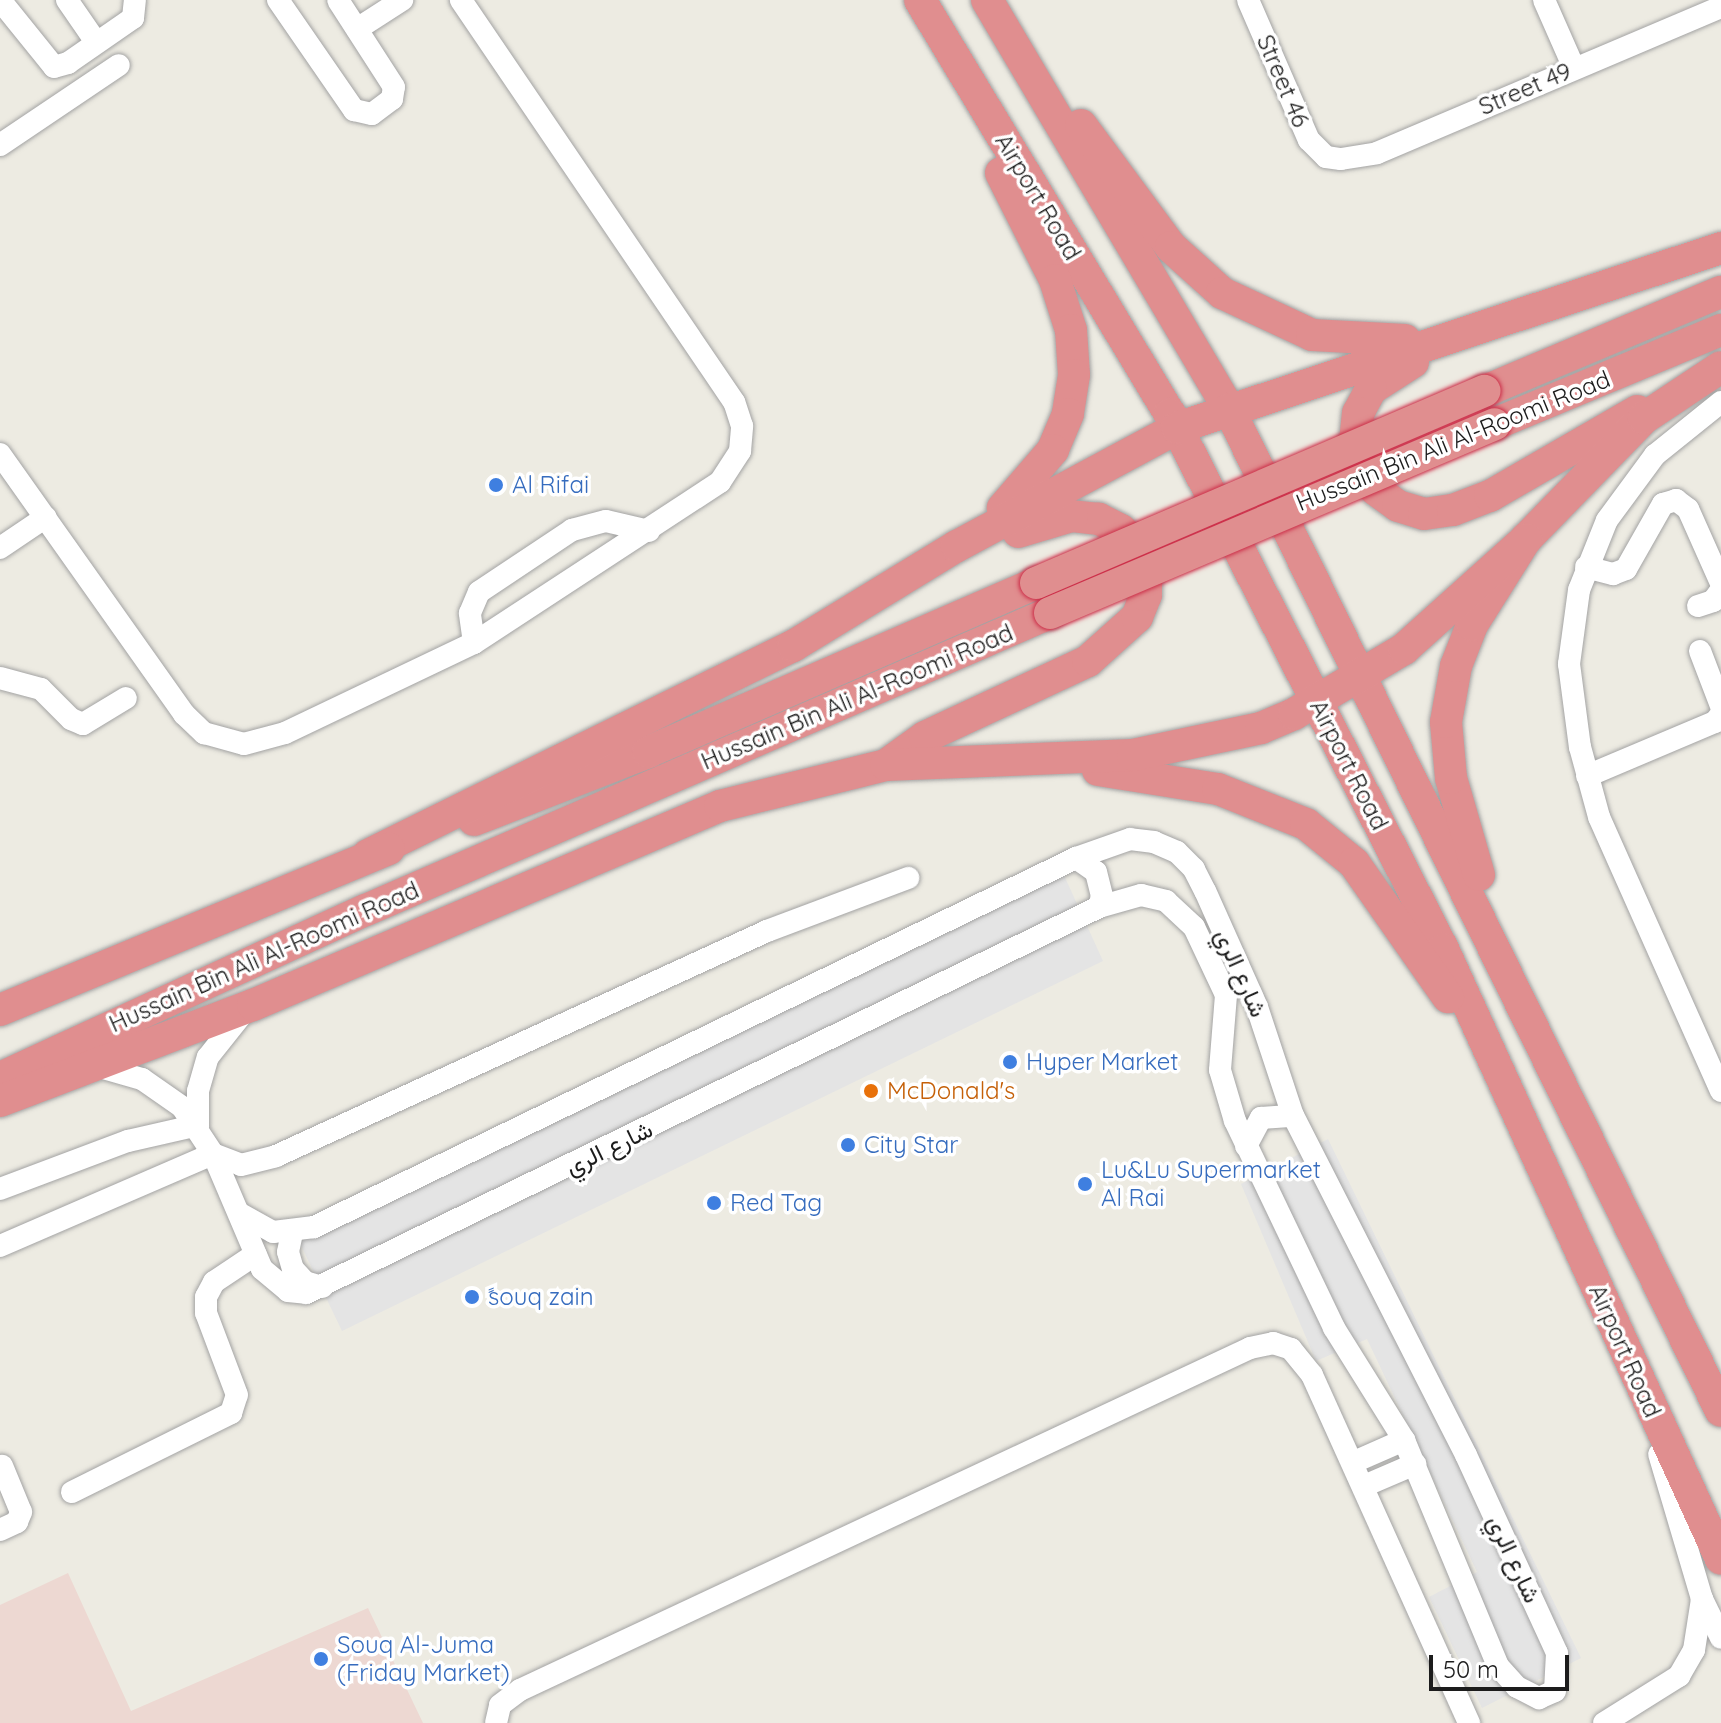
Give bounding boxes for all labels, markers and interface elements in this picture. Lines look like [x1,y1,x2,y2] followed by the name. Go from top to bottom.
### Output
[1251,30,1315,132] street label: Street 46
[1474,57,1576,121] street label: Street 49
[989,129,1087,265] street label: Airport Road
[1292,365,1614,517] street label: Hussain Bin Ali Al-Roomi Road
[512,471,589,499] place label: Al Rifai
[487,476,505,494] marker: Al Rifai
[697,618,1017,776] street label: Hussain Bin Ali Al-Roomi Road
[1304,695,1394,835] street label: Airport Road
[105,875,423,1039] street label: Hussain Bin Ali Al-Roomi Road
[1209,924,1273,1022] street label: شارع الري
[1026,1048,1178,1076] place label: Hyper Market
[1001,1053,1019,1071] marker: Hyper Market
[887,1077,1015,1105] place label: McDonald's
[862,1082,880,1100] marker: McDonald's
[561,1115,657,1181] street label: شارع الري
[864,1131,959,1159] place label: City Star
[839,1136,857,1154] marker: City Star
[1101,1156,1321,1212] place label: Lu&Lu Supermarket Al Rai
[1076,1175,1094,1193] marker: Lu&Lu Supermarket Al Rai
[730,1189,822,1217] place label: Red Tag
[705,1194,723,1212] marker: Red Tag
[1583,1280,1667,1422] street label: Airport Road
[488,1283,594,1311] place label: ًsouq zain
[463,1288,481,1306] marker: ًsouq zain
[1481,1511,1547,1607] street label: شارع الري
[337,1631,510,1687] place label: Souq Al-Juma (Friday Market)
[1433,1639,1573,1689] scale bar
[312,1650,330,1668] marker: Souq Al-Juma (Friday Market)
[1443,1654,1499,1684] text: 50 m

